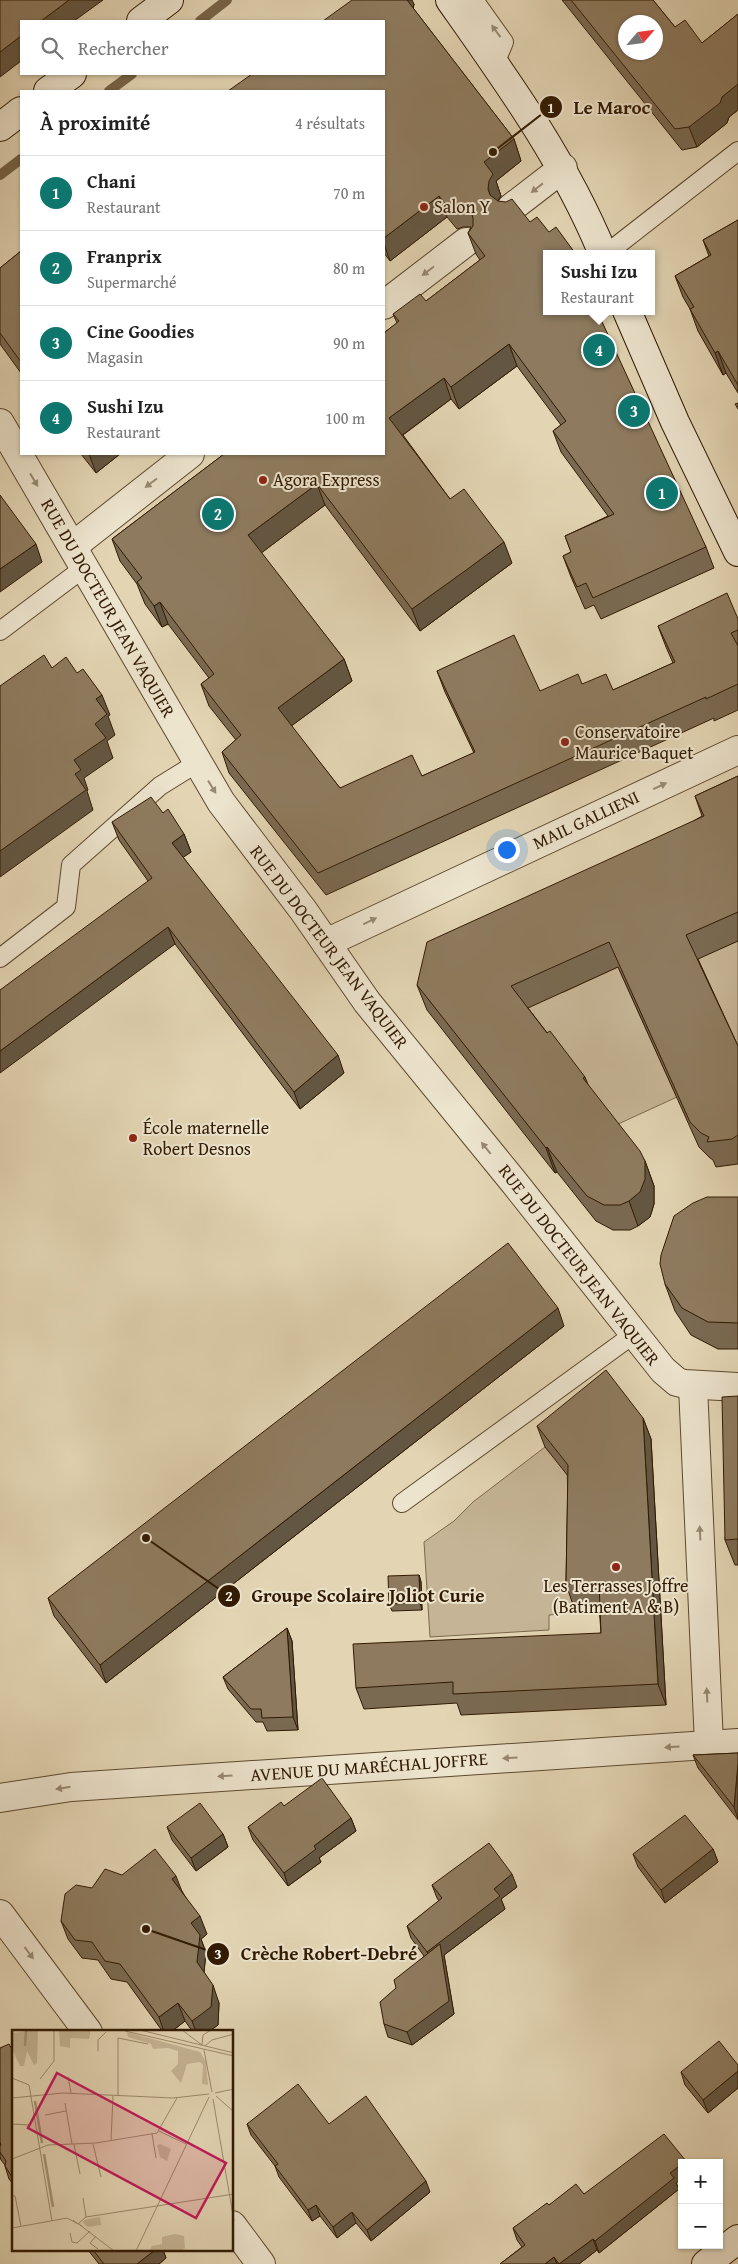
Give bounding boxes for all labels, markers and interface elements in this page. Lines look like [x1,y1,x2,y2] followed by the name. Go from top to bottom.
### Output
[618,15,663,60] north arrow
[20,20,385,75] search box
[491,24,501,38] one-way arrow
[38,34,66,62] icon: search
[78,34,169,62] text: Rechercher
[539,90,660,124] callout: Le Maroc
[574,93,651,121] text: Le Maroc
[547,97,555,118] text: 1
[40,107,150,138] text: À proximité
[295,111,365,135] text: 4 résultats
[87,167,136,195] text: Chani
[52,181,60,205] text: 1
[333,181,365,205] text: 70 m
[530,183,544,193] one-way arrow
[434,193,491,220] place label: Salon Y
[87,195,161,219] text: Restaurant
[418,201,430,213] marker: Salon Y
[87,242,162,270] text: Franprix
[543,250,655,315] popup
[52,256,60,280] text: 2
[333,256,365,280] text: 80 m
[561,257,637,285] text: Sushi Izu
[422,266,435,277] one-way arrow
[87,270,177,294] text: Supermarché
[561,285,634,309] text: Restaurant
[87,317,194,345] text: Cine Goodies
[52,331,60,355] text: 3
[333,331,365,355] text: 90 m
[583,331,615,369] pin: 4
[87,345,143,369] text: Magasin
[87,392,164,420] text: Sushi Izu
[618,392,650,430] pin: 3
[52,406,60,430] text: 4
[325,406,365,430] text: 100 m
[87,420,161,444] text: Restaurant
[273,466,380,493] place label: Agora Express
[29,474,38,487] one-way arrow
[257,474,269,486] marker: Agora Express
[646,474,678,512] pin: 1
[145,478,158,489] one-way arrow
[35,493,183,723] street label: RUE DU DOCTEUR JEAN VAQUIER
[202,495,234,533] pin: 2
[575,718,694,766] place label: Conservatoire Maurice Baquet
[559,736,571,748] marker: Conservatoire Maurice Baquet
[207,781,217,794] one-way arrow
[653,782,667,790] one-way arrow
[528,783,644,856] street label: MAIL GALLIENI
[494,837,520,863] your location
[244,839,415,1055] street label: RUE DU DOCTEUR JEAN VAQUIER
[363,917,377,925] one-way arrow
[143,1114,269,1162] place label: École maternelle Robert Desnos
[127,1132,139,1144] marker: École maternelle Robert Desnos
[481,1142,492,1155] one-way arrow
[492,1158,667,1372] street label: RUE DU DOCTEUR JEAN VAQUIER
[695,1525,703,1541] one-way arrow
[610,1561,622,1573] marker: Les Terrasses Joffre (Batiment A & B)
[543,1572,689,1620] place label: Les Terrasses Joffre (Batiment A & B)
[216,1579,495,1613] callout: Groupe Scolaire Joliot Curie
[251,1581,485,1609] text: Groupe Scolaire Joliot Curie
[225,1585,233,1606] text: 2
[703,1687,711,1703] one-way arrow
[664,1743,680,1751] one-way arrow
[249,1745,489,1788] street label: AVENUE DU MARÉCHAL JOFFRE
[501,1754,517,1762] one-way arrow
[217,1773,233,1781] one-way arrow
[55,1784,71,1792] one-way arrow
[205,1937,427,1971] callout: Crèche Robert-Debré
[241,1939,417,1967] text: Crèche Robert-Debré
[214,1943,222,1964] text: 3
[24,1946,35,1959] one-way arrow
[12,2030,234,2252] inset map
[678,2159,723,2249] map controls
[678,2159,723,2204] button: +
[678,2204,723,2249] button: −

